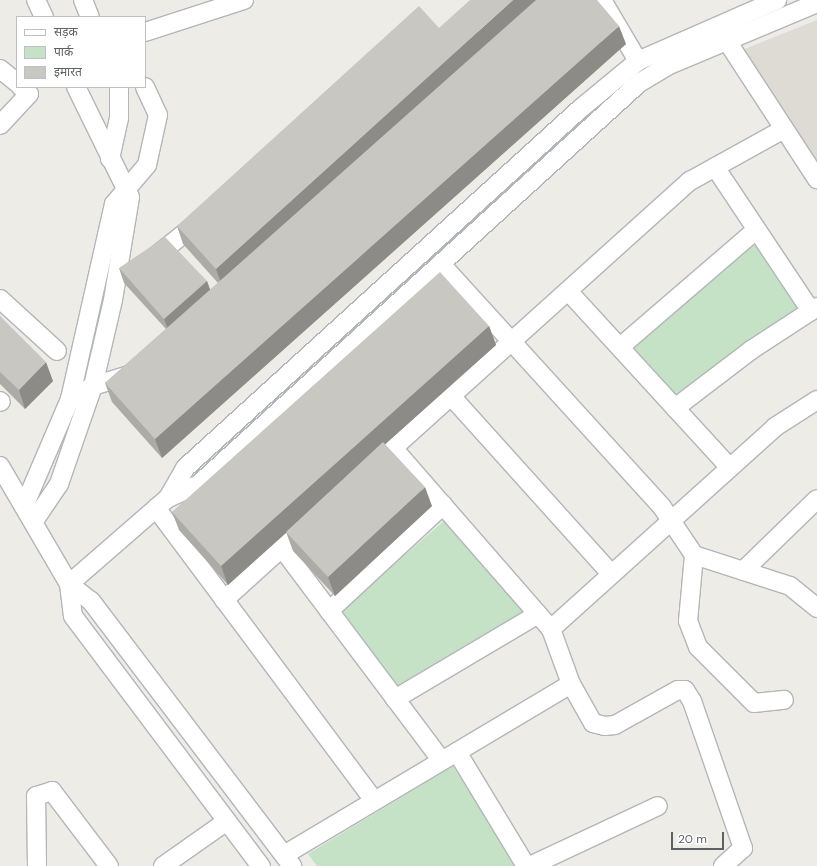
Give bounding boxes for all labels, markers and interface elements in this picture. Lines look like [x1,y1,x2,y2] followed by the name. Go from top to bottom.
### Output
[16,16,146,88] legend
[54,24,78,40] text: सड़क
[54,44,73,60] text: पार्क
[54,64,82,80] text: इमारत
[673,824,726,850] scale bar
[678,831,707,847] text: 20 m

